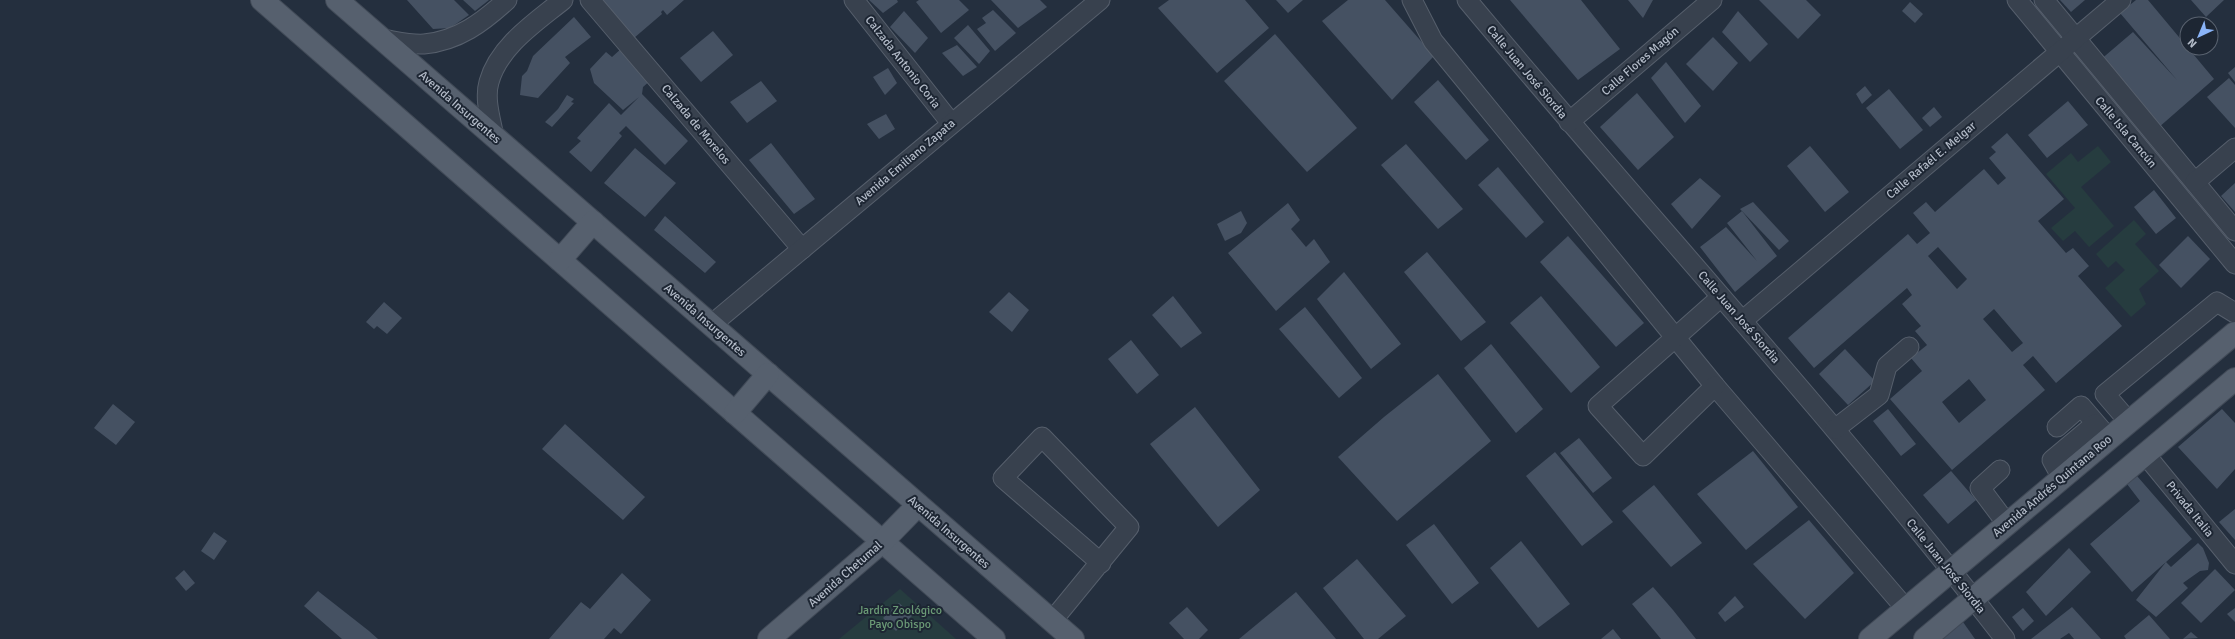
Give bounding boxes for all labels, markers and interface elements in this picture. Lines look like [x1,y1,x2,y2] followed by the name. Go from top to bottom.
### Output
[862,13,944,112] street label: Calzada Antonio Coria
[2179,16,2219,56] north arrow
[1483,22,1570,122] street label: Calle Juan José Siordia
[1599,24,1682,99] street label: Calle Flores Magón
[2185,35,2200,50] text: N
[416,68,504,147] street label: Avenida Insurgentes
[658,81,733,167] street label: Calzada de Morelos
[2091,94,2160,171] street label: Calle Isla Cancún
[852,116,959,209] street label: Avenida Emiliano Zapata
[1883,118,1980,202] street label: Calle Rafaél E. Melgar
[1694,268,1783,367] street label: Calle Juan José Siordia
[661,281,749,360] street label: Avenida Insurgentes
[1990,432,2115,541] street label: Avenida Andrés Quintana Roo
[2163,478,2217,540] street label: Privada Italia
[905,493,993,572] street label: Avenida Insurgentes
[1903,516,1988,617] street label: Calle Juan José Siordia
[805,538,886,611] street label: Avenida Chetumal
[858,603,942,632] park label: Jardín Zoológico Payo Obispo

